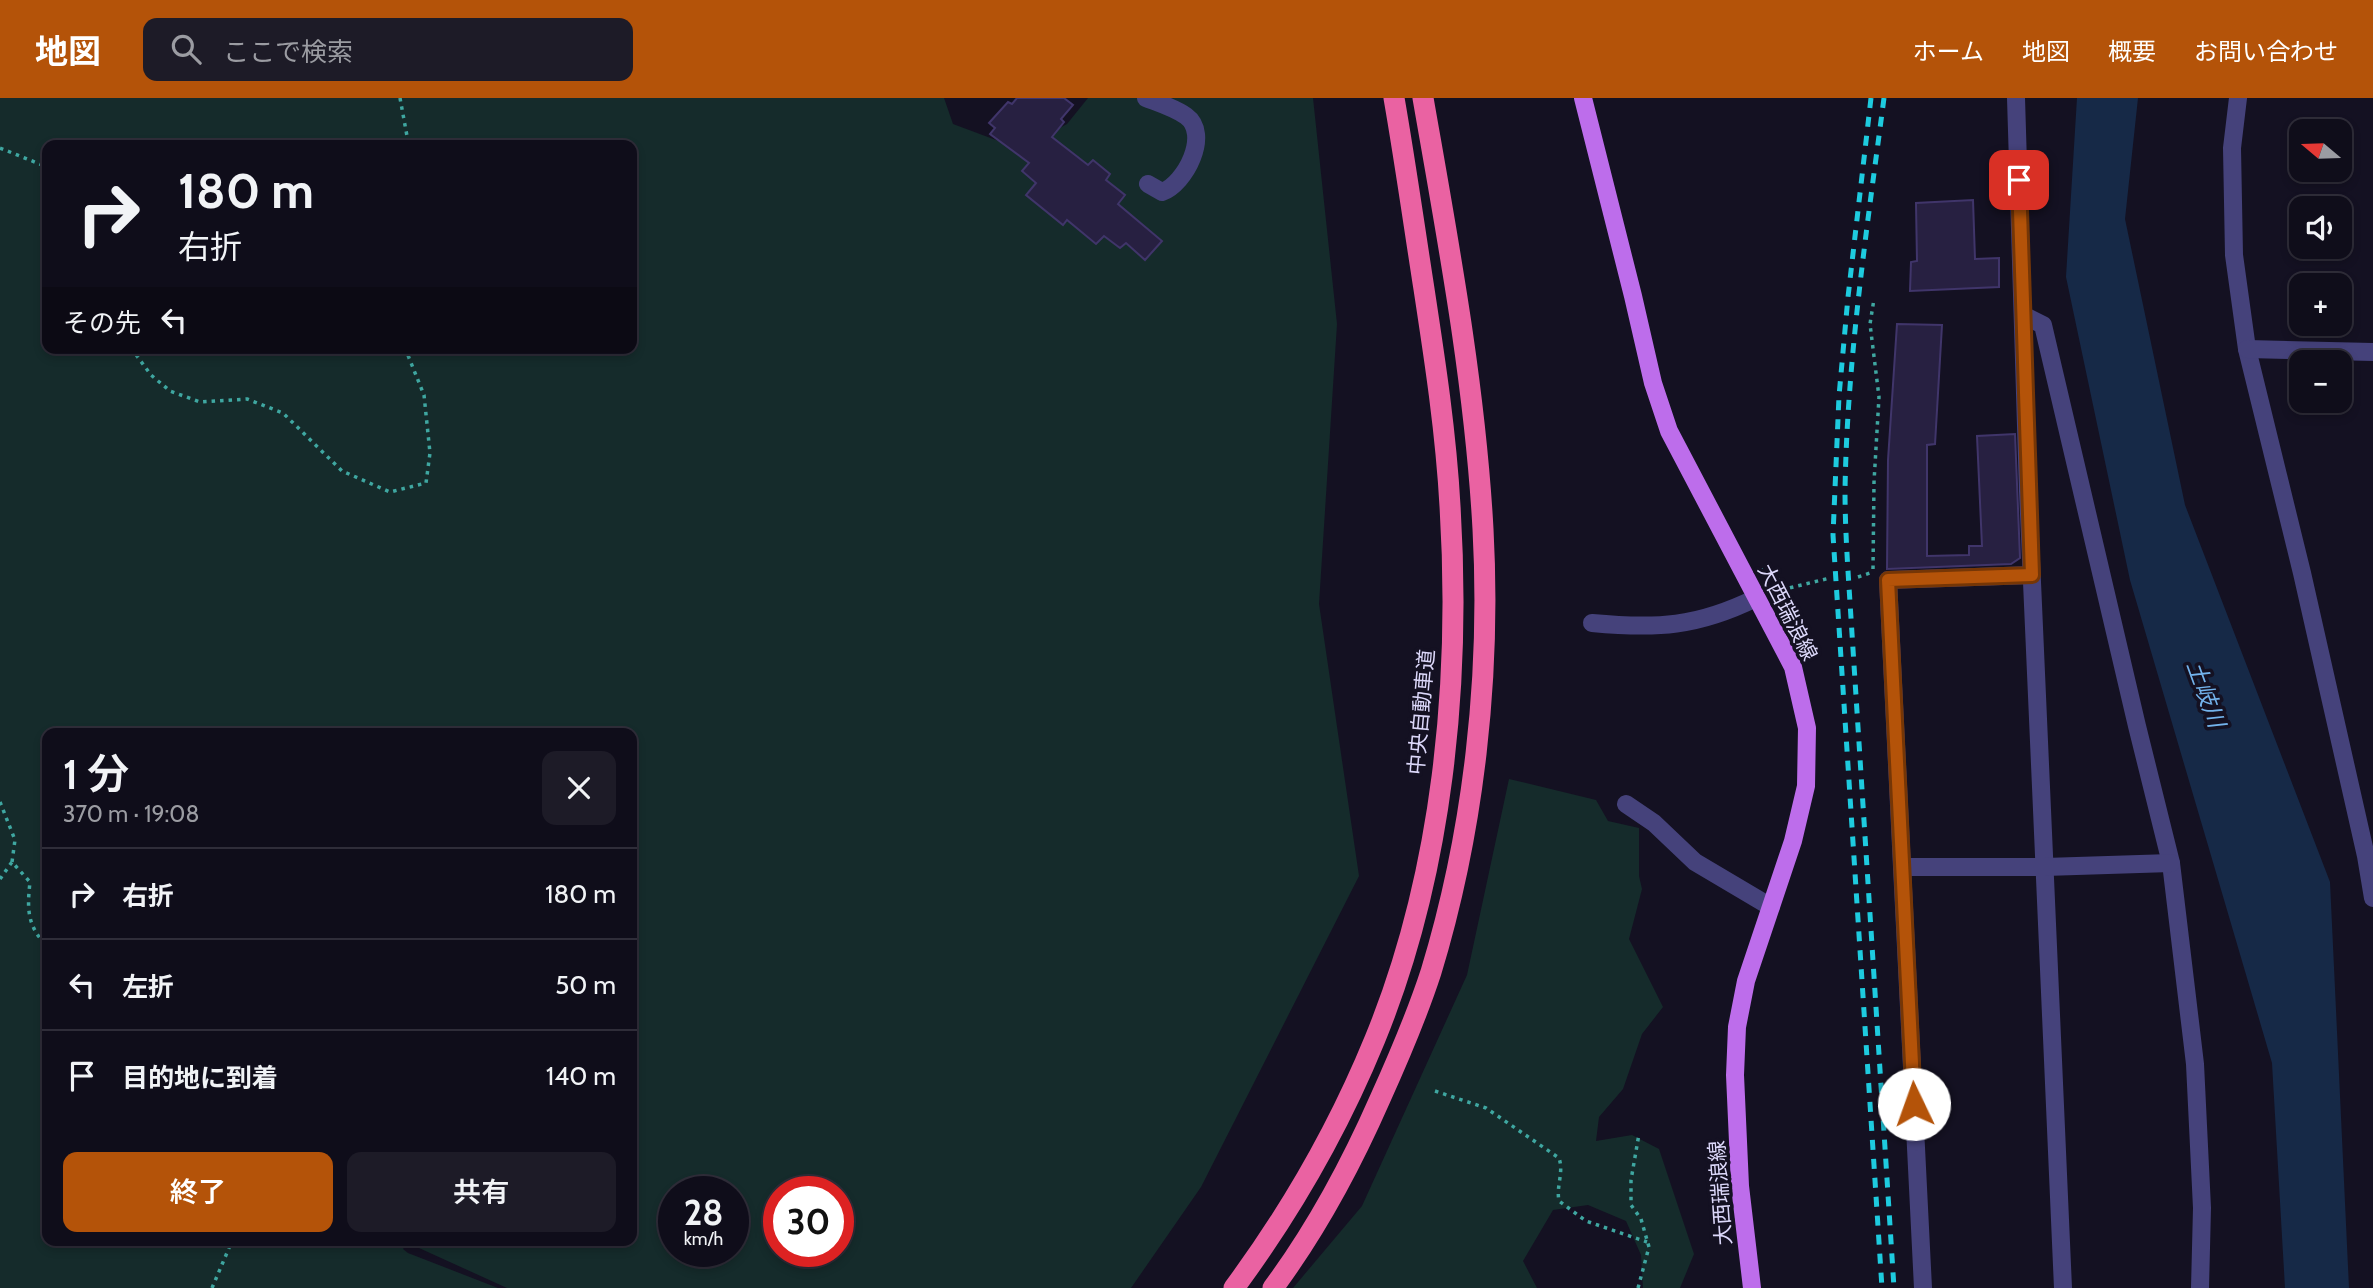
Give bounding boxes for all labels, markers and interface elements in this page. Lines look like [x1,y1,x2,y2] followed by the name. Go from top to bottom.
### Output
[143,18,633,81] search box
[167,30,205,68] icon: search
[35,31,101,71] text: 地図
[223,36,353,68] text: ここで検索
[1913,37,1984,66] text: ホーム
[2022,37,2070,66] text: 地図
[2108,37,2156,66] text: 概要
[2194,37,2338,66] text: お問い合わせ
[2289,119,2352,182] north arrow
[2289,119,2352,413] map controls
[1989,150,2049,210] pin
[178,161,314,220] text: 180 m
[2000,161,2038,199] icon: arrive
[63,168,154,259] icon: right
[2289,196,2352,259] button: sound
[178,227,242,266] text: 右折
[2289,273,2352,336] button: +
[155,301,193,339] icon: left
[63,307,141,339] text: その先
[2289,350,2352,413] button: −
[1753,560,1823,664] street label: 大西瑞浪線
[1403,648,1439,776] street label: 中央自動車道
[2181,657,2232,734] water label: 土岐川
[63,748,129,800] text: 1 分
[542,751,616,825] button: close
[63,800,199,828] text: 370 m · 19:08
[63,875,101,913] icon: right
[545,878,616,910] text: 180 m
[122,880,174,912] text: 右折
[63,966,101,1004] icon: left
[555,969,616,1001] text: 50 m
[122,971,174,1003] text: 左折
[63,1057,101,1095] icon: arrive
[546,1060,616,1092] text: 140 m
[122,1062,278,1094] text: 目的地に到着
[1877,1067,1951,1141] position arrow
[1704,1140,1736,1246] street label: 大西瑞浪線
[63,1152,333,1232] button: 終了
[347,1152,616,1232] button: 共有
[763,1176,854,1267] speed limit sign: 30
[684,1191,723,1234] text: 28
[684,1228,723,1250] text: km/h

